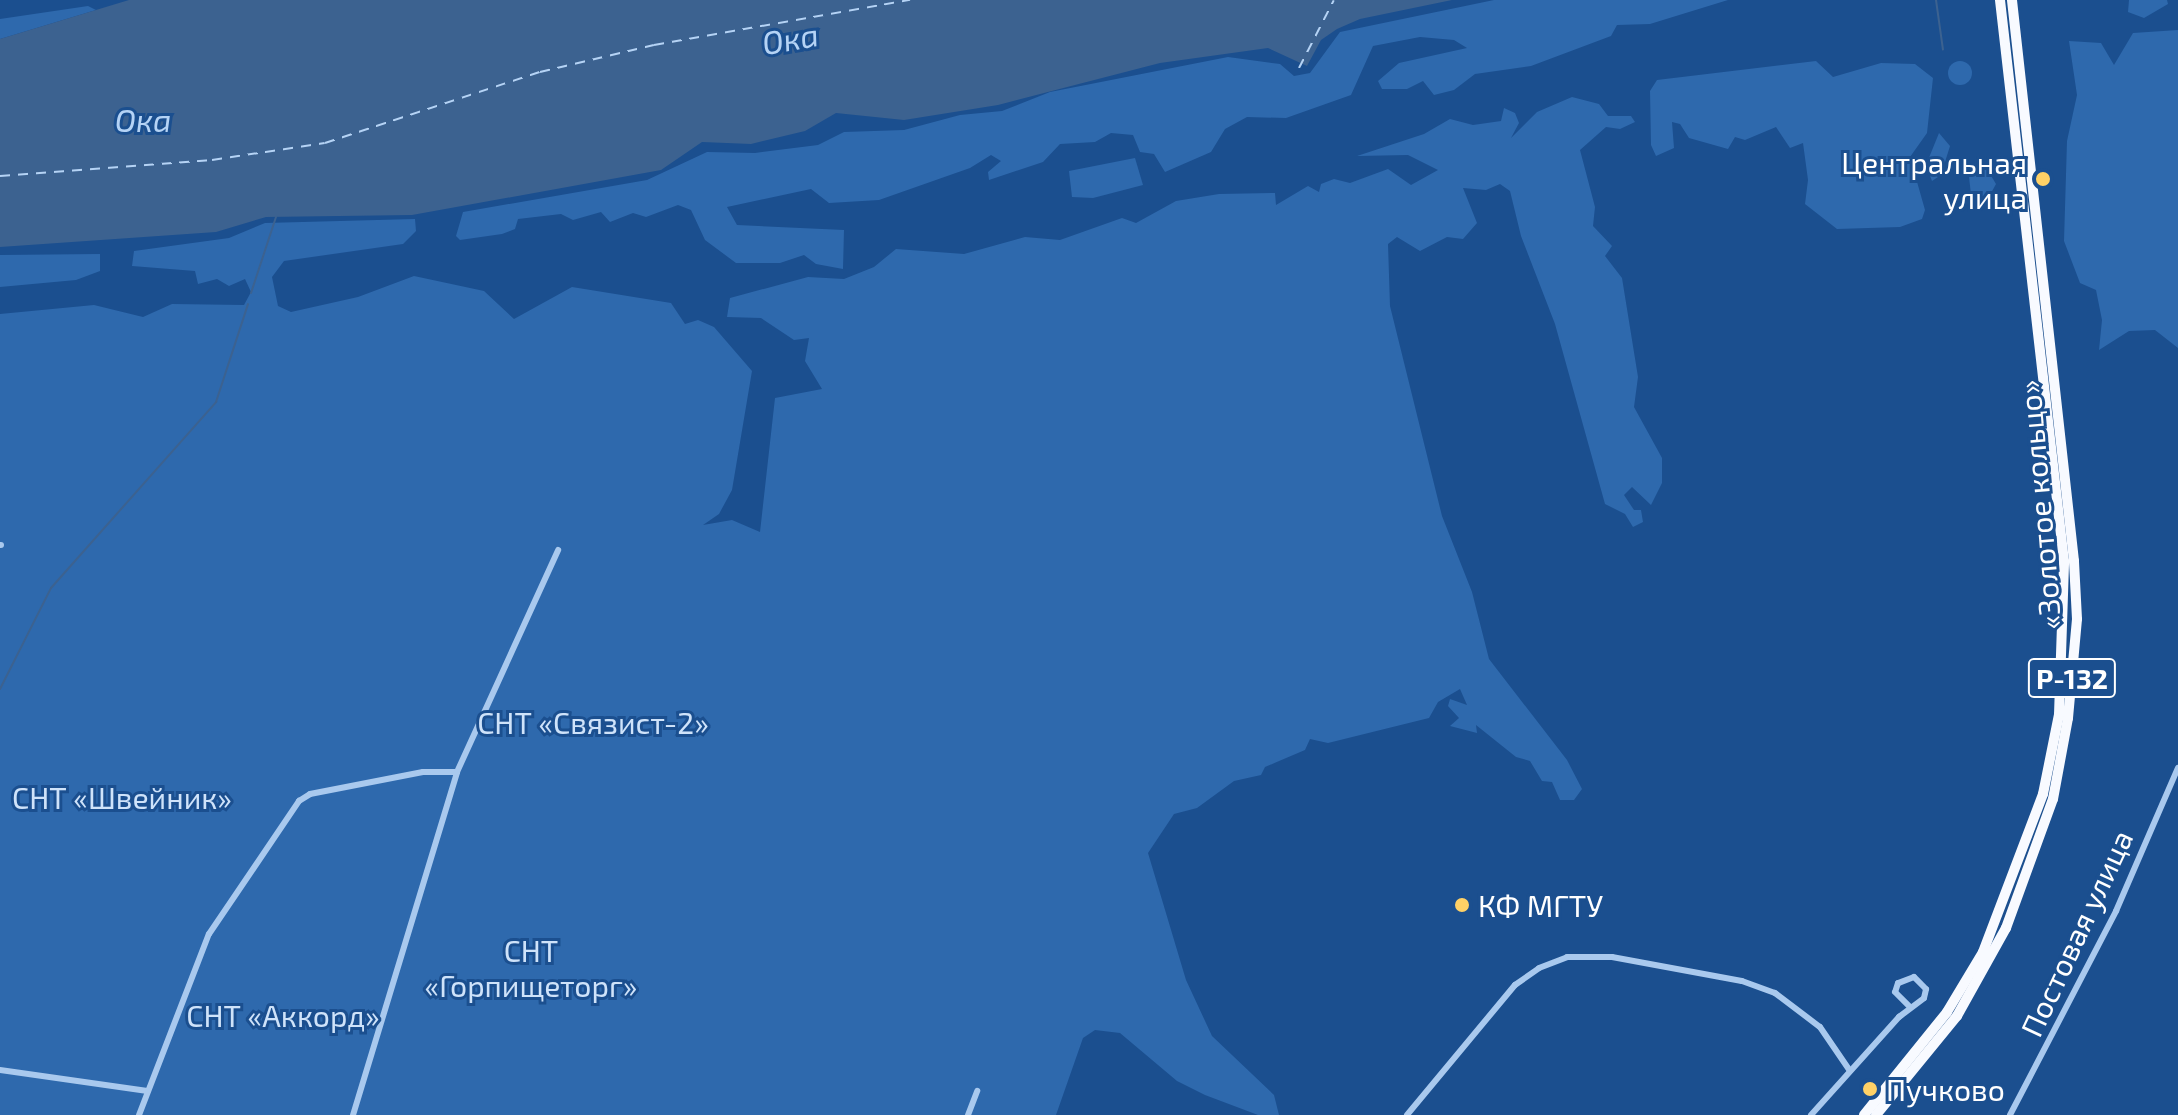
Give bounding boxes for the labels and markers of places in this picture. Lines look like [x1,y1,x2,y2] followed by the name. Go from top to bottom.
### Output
[1841,144,2027,214] place label: Центральная улица
[2034,170,2052,188] marker: Центральная улица
[1478,887,1603,923] place label: КФ МГТУ
[1453,896,1471,914] marker: КФ МГТУ
[1886,1071,2005,1107] place label: Пучково
[1861,1080,1879,1098] marker: Пучково

